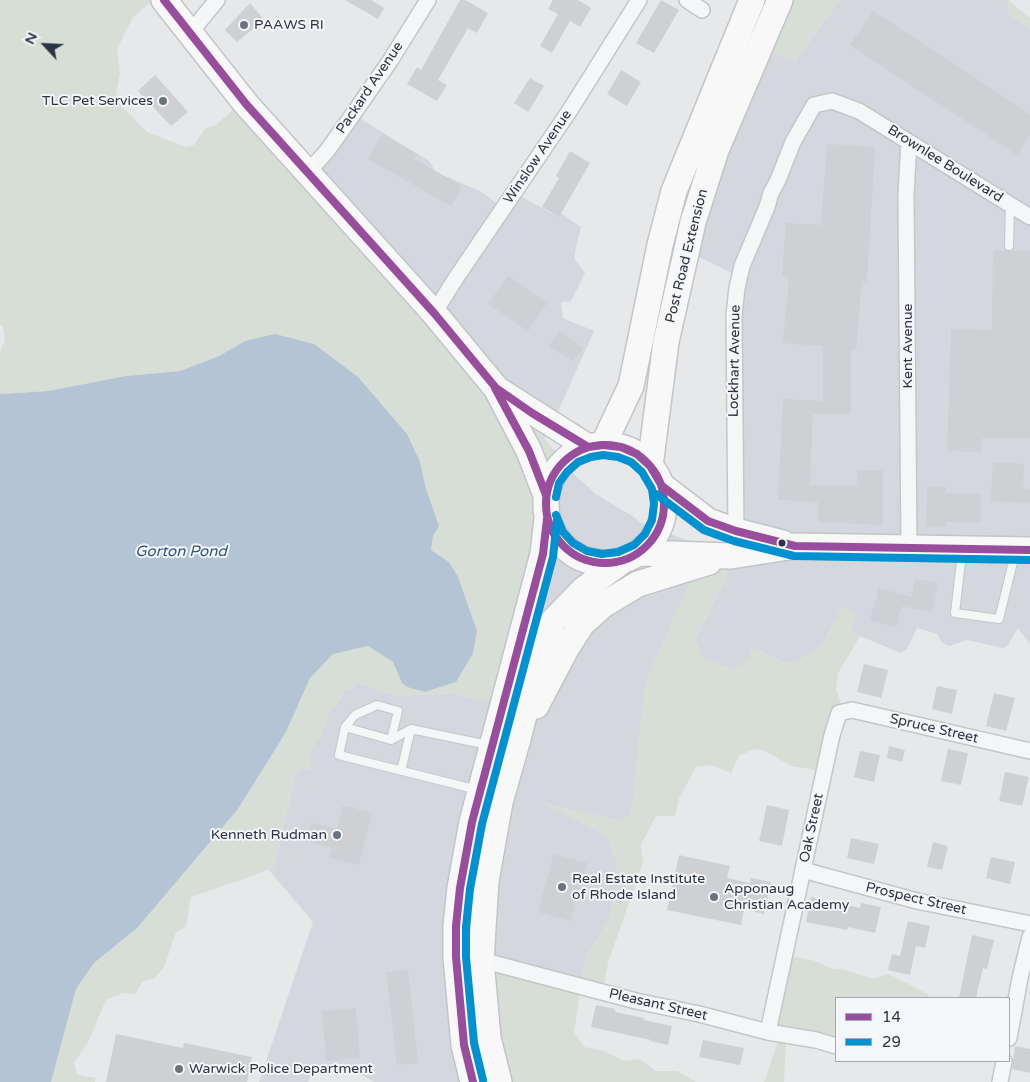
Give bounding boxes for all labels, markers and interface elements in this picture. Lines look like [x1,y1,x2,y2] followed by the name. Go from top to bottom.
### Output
[254,17,324,33] place label: PAAWS RI
[238,19,250,31] marker: PAAWS RI
[20,20,70,70] north arrow
[21,30,41,47] text: N
[333,39,407,137] street label: Packard Avenue
[42,93,153,109] place label: TLC Pet Services
[157,95,169,107] marker: TLC Pet Services
[500,107,576,207] street label: Winslow Avenue
[884,122,1006,206] street label: Brownlee Boulevard
[662,187,712,325] street label: Post Road Extension
[900,304,916,388] street label: Kent Avenue
[726,305,744,417] street label: Lockhart Avenue
[777,538,787,548] unlabelled marker
[135,543,227,561] water label: Gorton Pond
[888,711,980,747] street label: Spruce Street
[796,792,828,864] street label: Oak Street
[211,827,327,843] place label: Kenneth Rudman
[331,829,343,841] marker: Kenneth Rudman
[572,871,705,904] place label: Real Estate Institute of Rhode Island
[864,879,968,919] street label: Prospect Street
[556,881,568,893] marker: Real Estate Institute of Rhode Island
[724,881,849,914] place label: Apponaug Christian Academy
[708,891,720,903] marker: Apponaug Christian Academy
[607,986,709,1024] street label: Pleasant Street
[835,997,1010,1062] legend
[882,1008,901,1026] text: 14
[882,1033,901,1051] text: 29
[189,1061,373,1077] place label: Warwick Police Department
[173,1063,185,1075] marker: Warwick Police Department

